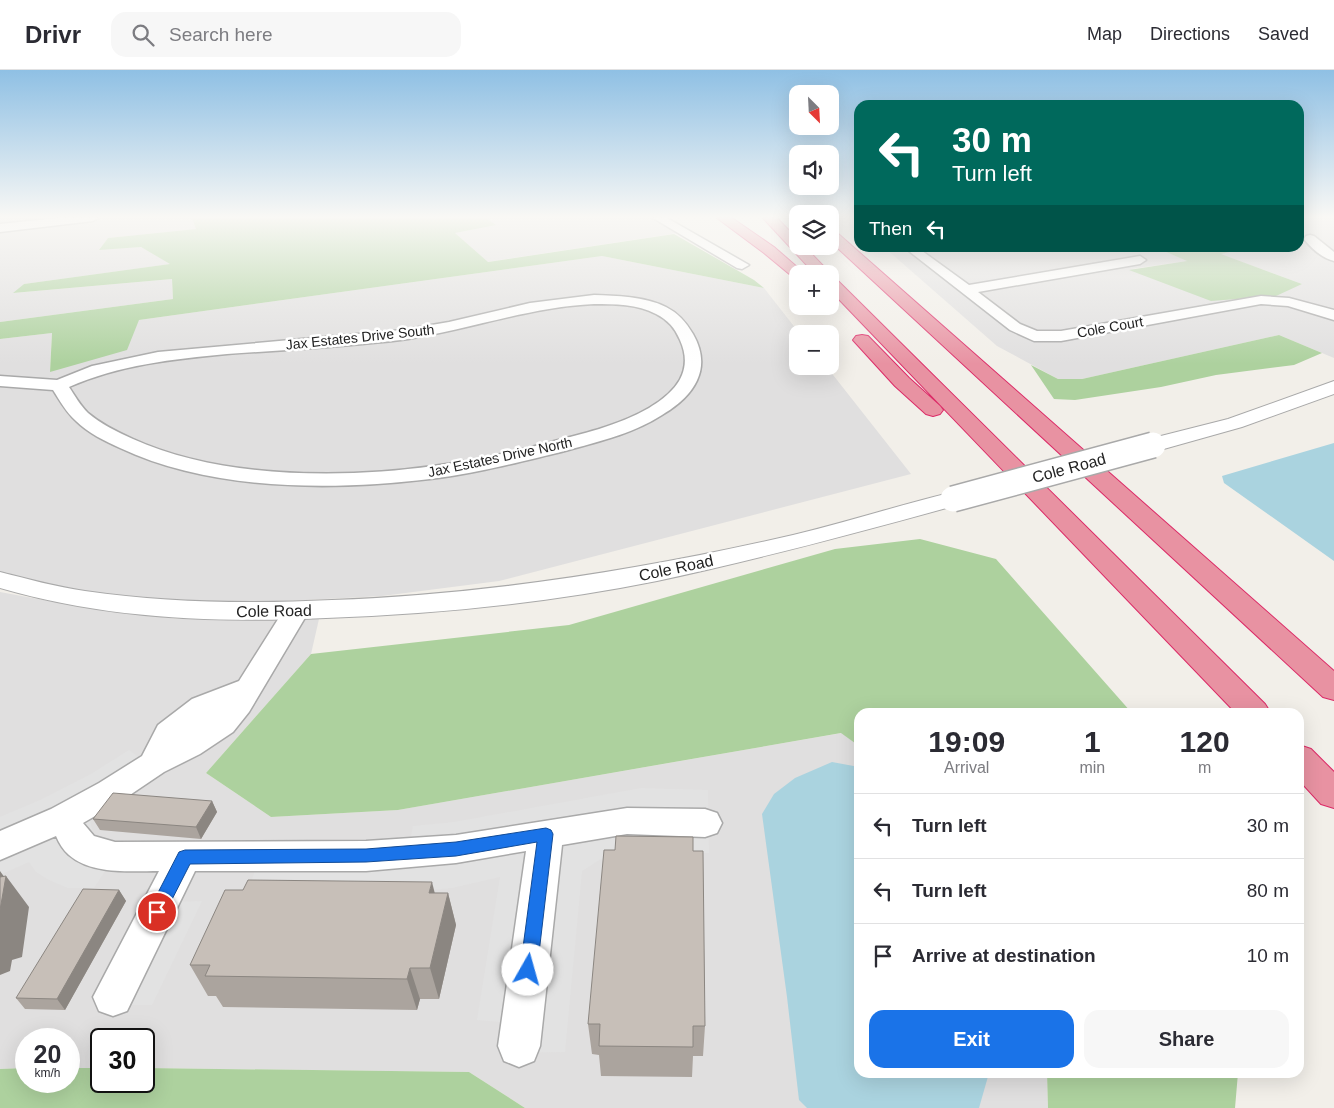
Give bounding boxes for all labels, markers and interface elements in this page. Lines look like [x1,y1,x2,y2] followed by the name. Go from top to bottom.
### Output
[111,12,461,57] search box
[25,21,81,48] text: Drivr
[129,21,157,49] icon: search
[169,24,273,45] text: Search here
[1087,24,1122,44] text: Map
[1150,24,1230,44] text: Directions
[1258,24,1309,44] text: Saved
[789,85,839,135] north arrow
[789,85,839,375] map controls
[869,120,934,185] icon: left
[952,120,1032,159] text: 30 m
[789,145,839,195] button: sound
[952,161,1032,186] text: Turn left
[789,205,839,255] button: layers
[922,215,950,243] icon: left
[869,218,912,239] text: Then
[789,265,839,315] button: +
[1076,313,1144,341] street label: Cole Court
[285,321,435,353] street label: Jax Estates Drive South
[789,325,839,375] button: −
[426,434,574,480] street label: Jax Estates Drive North
[1030,450,1108,486] street label: Cole Road
[637,552,715,584] street label: Cole Road
[236,602,312,620] street label: Cole Road
[928,725,1005,758] text: 19:09
[1084,725,1101,758] text: 1
[1180,725,1230,758] text: 120
[944,759,989,776] text: Arrival
[1079,759,1105,776] text: min
[1198,759,1211,776] text: m
[869,812,897,840] icon: left
[912,815,987,836] text: Turn left
[1247,815,1289,836] text: 30 m
[869,877,897,905] icon: left
[912,880,987,901] text: Turn left
[1247,880,1289,901] text: 80 m
[136,891,178,933] pin
[143,898,171,926] icon: arrive
[869,942,897,970] icon: arrive
[501,943,553,995] position arrow
[912,945,1096,966] text: Arrive at destination
[1247,945,1289,966] text: 10 m
[869,1010,1074,1068] button: Exit
[1084,1010,1289,1068] button: Share
[90,1028,155,1093] speed limit sign: 30
[34,1040,61,1068] text: 20
[34,1066,61,1080] text: km/h

